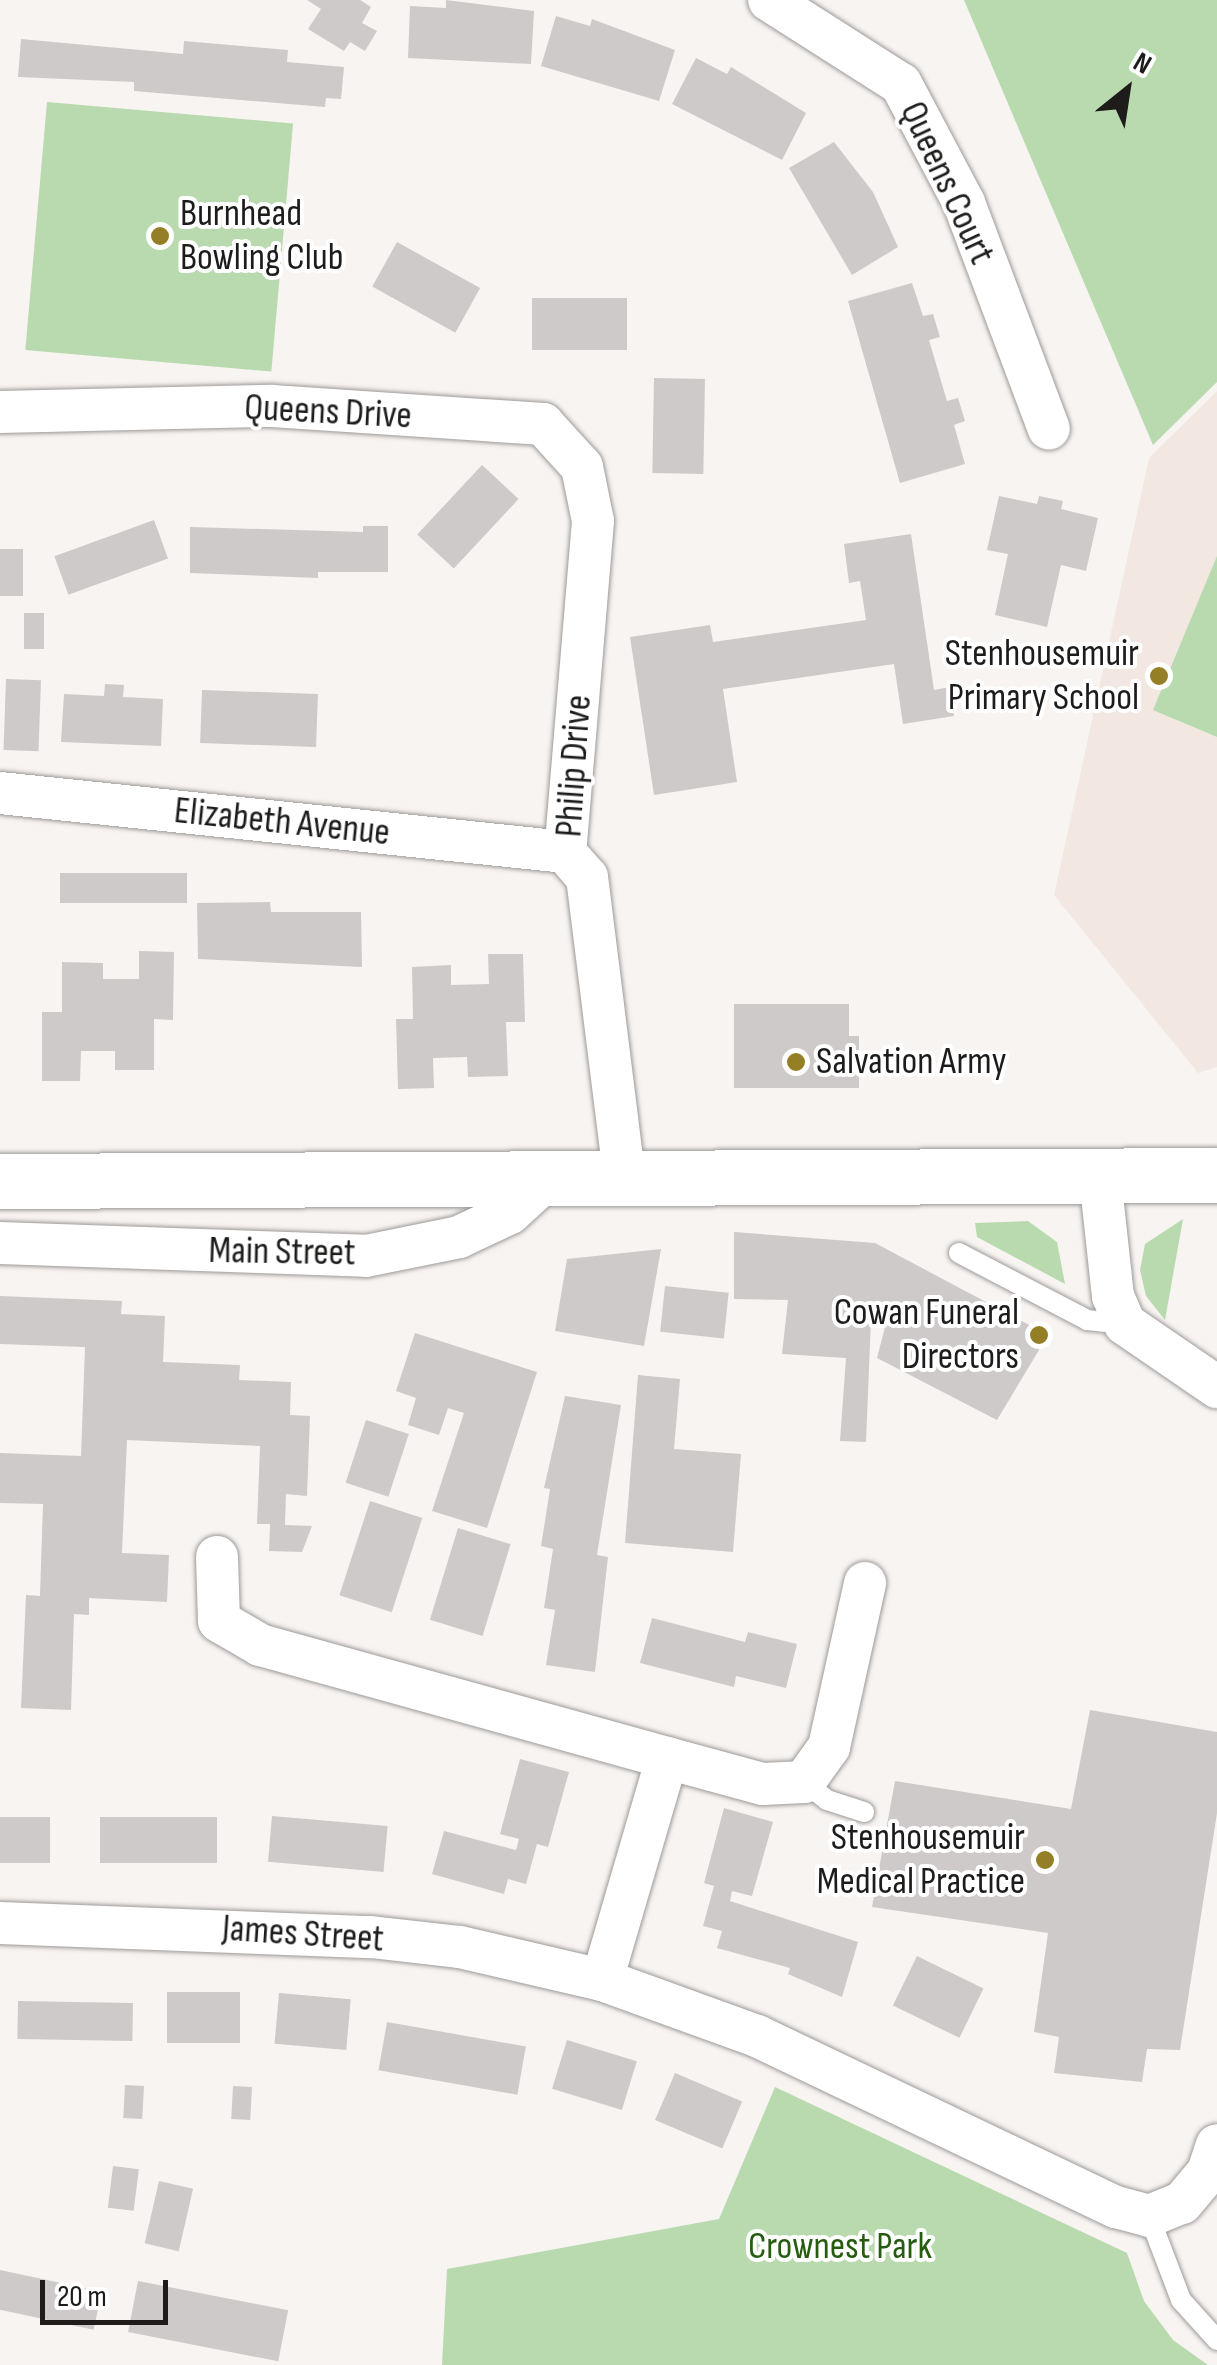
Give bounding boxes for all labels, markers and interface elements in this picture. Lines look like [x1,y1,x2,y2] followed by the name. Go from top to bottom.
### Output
[1077,40,1177,140] north arrow
[1128,46,1157,82] text: N
[890,95,1004,271] street label: Queens Court
[180,191,343,280] place label: Burnhead Bowling Club
[149,225,171,247] marker: Burnhead Bowling Club
[243,385,413,439] street label: Queens Drive
[945,631,1139,721] place label: Stenhousemuir Primary School
[1148,665,1170,687] marker: Stenhousemuir Primary School
[546,693,602,839] street label: Philip Drive
[172,788,392,856] street label: Elizabeth Avenue
[816,1039,1006,1085] place label: Salvation Army
[785,1051,807,1073] marker: Salvation Army
[208,1228,356,1276] street label: Main Street
[834,1290,1019,1380] place label: Cowan Funeral Directors
[1028,1324,1050,1346] marker: Cowan Funeral Directors
[817,1815,1025,1905] place label: Stenhousemuir Medical Practice
[1034,1849,1056,1871] marker: Stenhousemuir Medical Practice
[221,1906,385,1962] street label: James Street
[748,2224,932,2270] park label: Crownest Park
[45,2260,172,2322] scale bar
[57,2279,107,2315] text: 20 m

